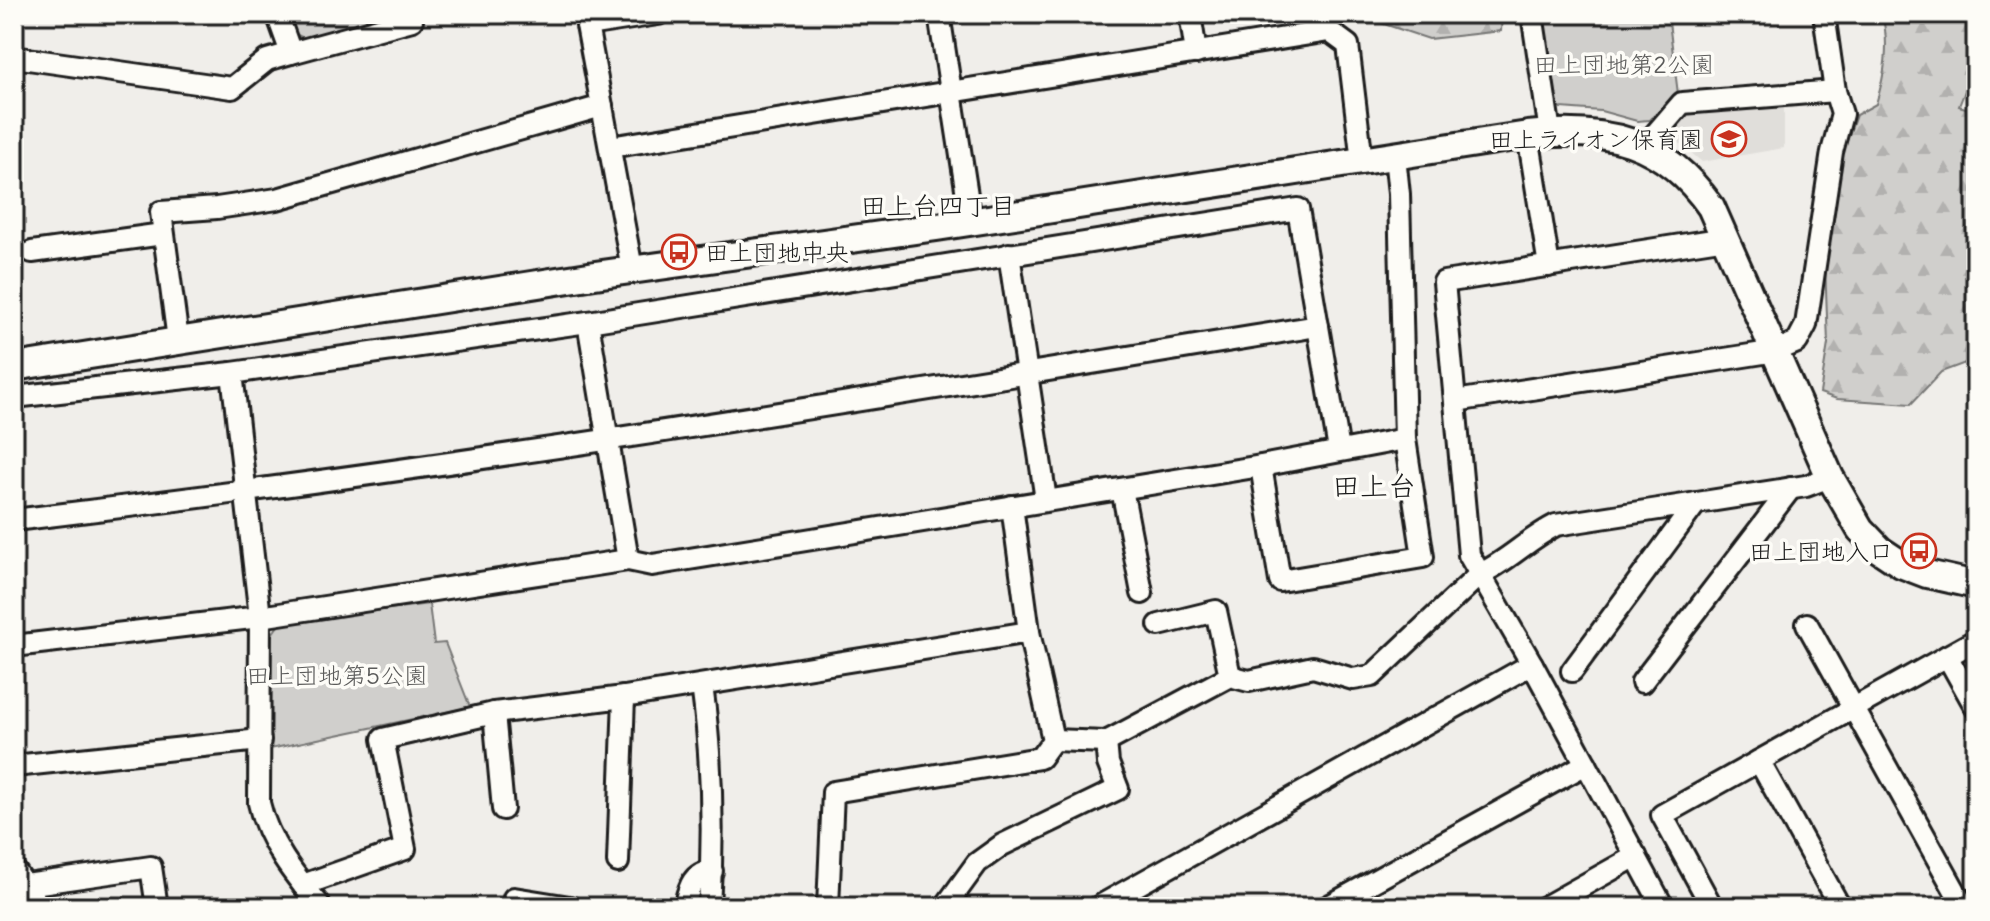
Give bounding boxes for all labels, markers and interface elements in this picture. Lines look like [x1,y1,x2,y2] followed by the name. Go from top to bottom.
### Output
[1533,49,1715,79] park label: 田上団地第2公園
[1710,120,1748,158] school or university icon: 田上ライオン保育園
[1489,124,1703,154] place label: 田上ライオン保育園
[860,189,1016,222] district label: 田上台四丁目
[660,233,698,271] bus stop icon: 田上団地中央
[705,237,849,267] place label: 田上団地中央
[1332,468,1416,504] district label: 田上台
[1900,532,1938,570] bus stop icon: 田上団地入口
[1749,536,1893,566] place label: 田上団地入口
[246,660,428,690] park label: 田上団地第5公園

